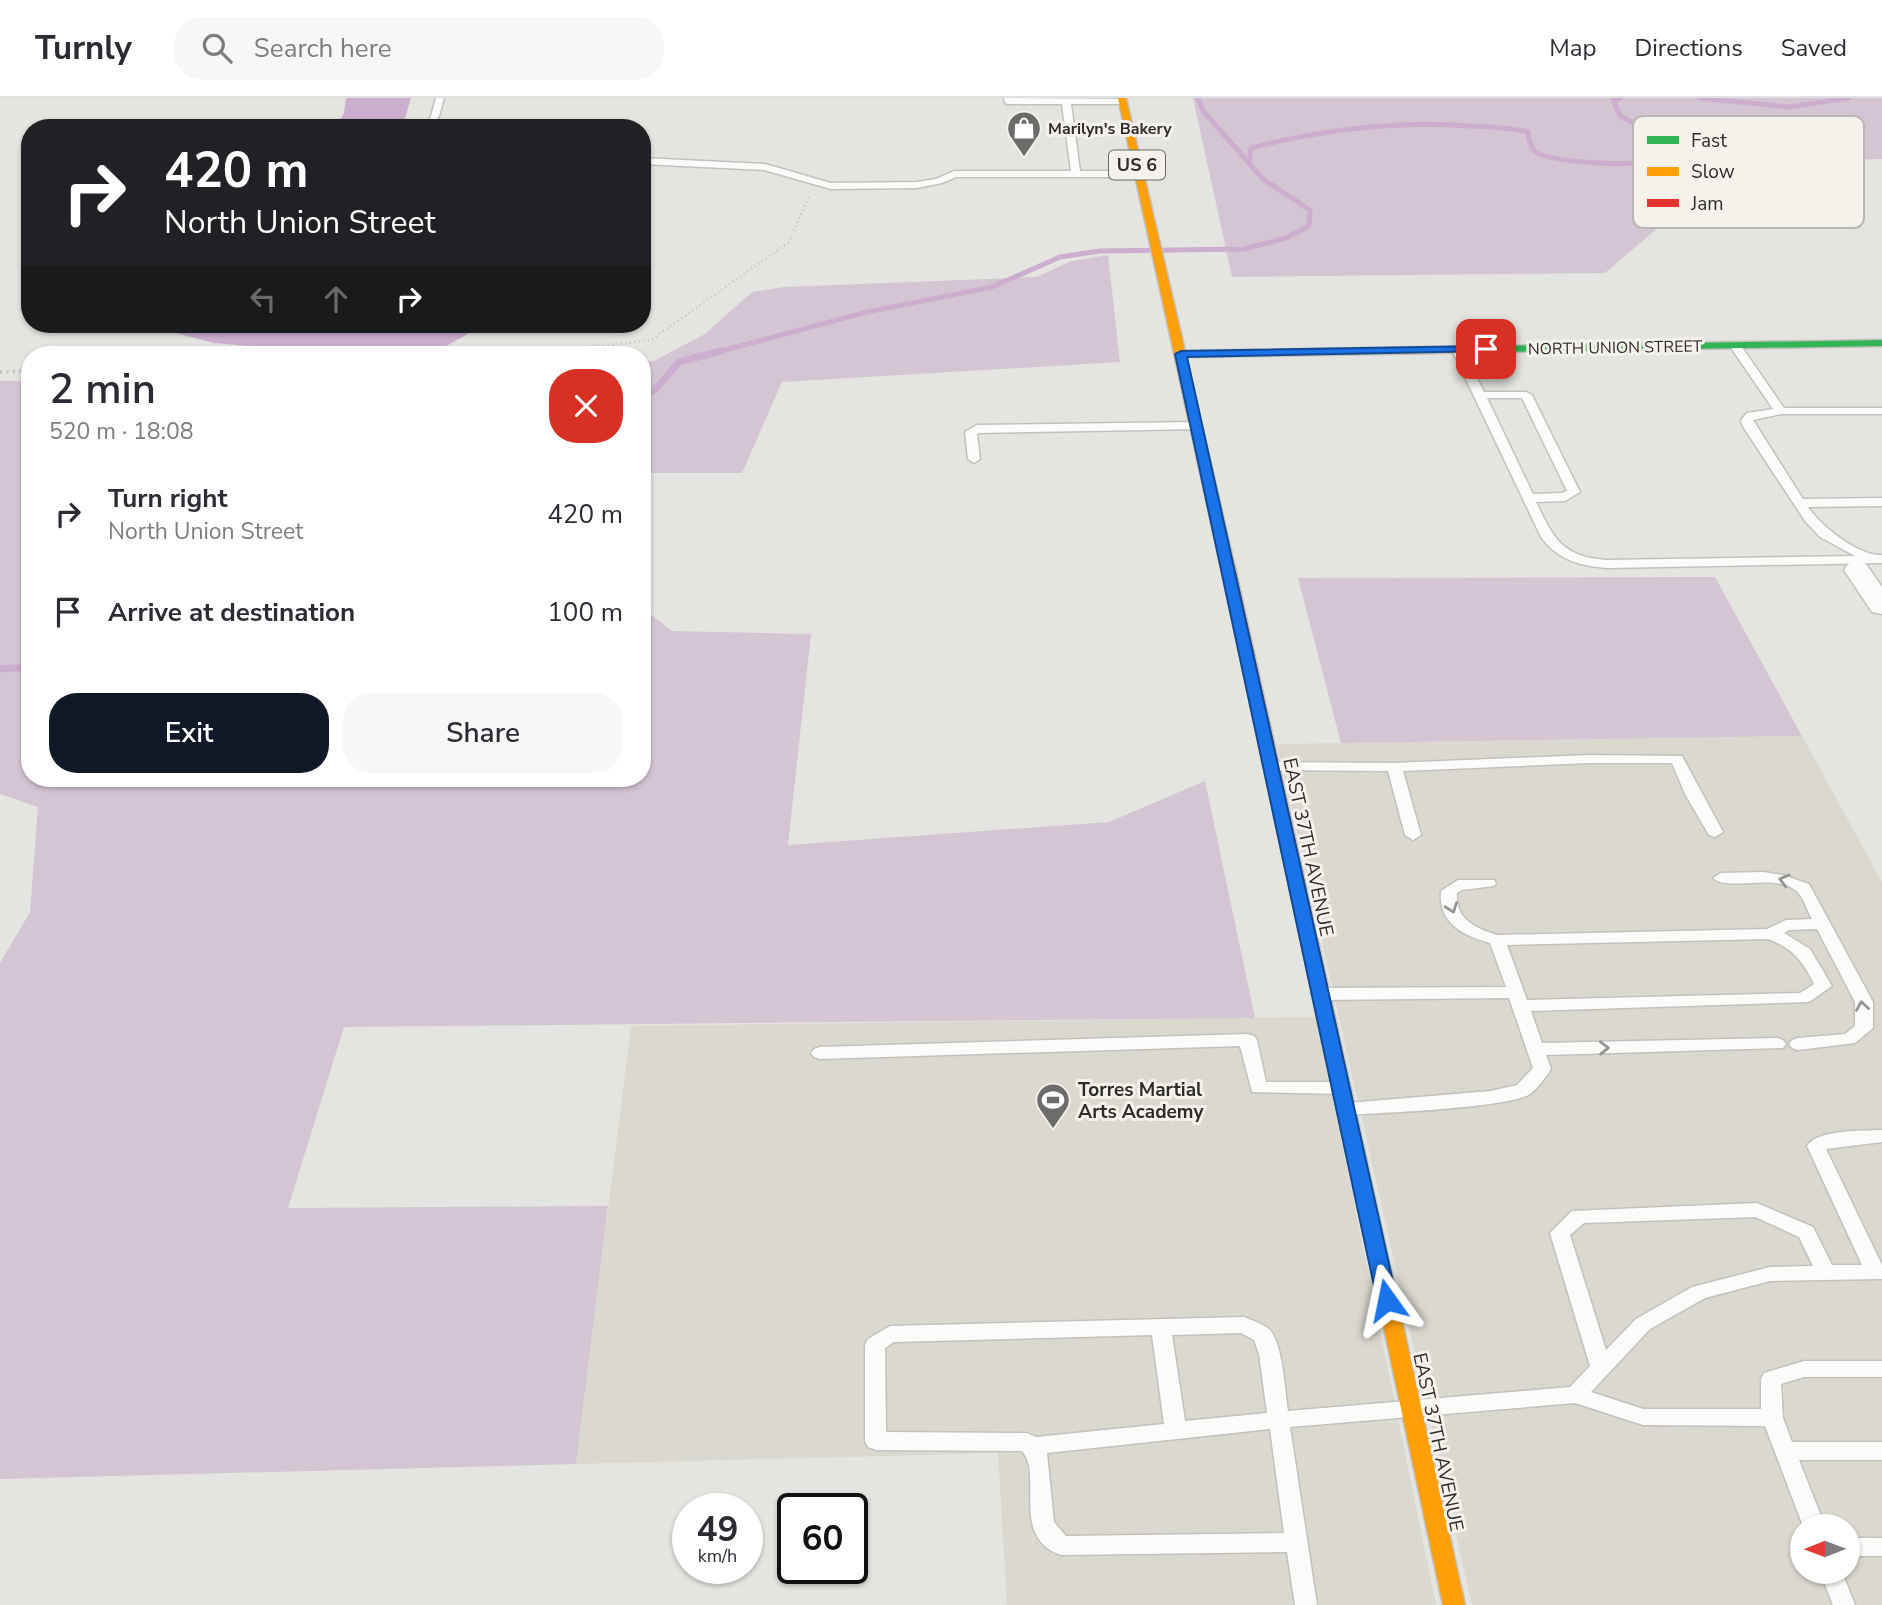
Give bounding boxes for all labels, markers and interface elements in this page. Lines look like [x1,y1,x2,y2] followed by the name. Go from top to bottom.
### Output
[174,17,664,80] search box
[35,26,132,71] text: Turnly
[198,29,236,67] icon: search
[254,31,392,66] text: Search here
[1549,32,1596,64] text: Map
[1634,32,1743,64] text: Directions
[1781,32,1847,64] text: Saved
[1005,109,1043,158] shop icon: Marilyn's Bakery
[1633,116,1864,228] legend
[1048,118,1172,140] place label: Marilyn's Bakery
[1691,128,1727,154] text: Fast
[164,137,308,204] text: 420 m
[49,147,140,238] icon: right
[1109,150,1165,180] road number: US 6
[1691,159,1735,185] text: Slow
[1690,191,1724,217] text: Jam
[164,201,436,244] text: North Union Street
[244,280,282,318] icon: left
[317,280,355,318] icon: ahead
[390,280,428,318] icon: right
[1456,319,1516,379] pin
[1467,330,1505,368] icon: arrive
[1528,335,1703,361] street label: NORTH UNION STREET
[49,361,156,418] text: 2 min
[549,369,623,443] button: close
[49,416,194,447] text: 520 m · 18:08
[108,481,227,516] text: Turn right
[49,495,87,533] icon: right
[547,497,623,532] text: 420 m
[108,516,303,547] text: North Union Street
[49,593,87,631] icon: arrive
[108,595,355,630] text: Arrive at destination
[547,595,623,630] text: 100 m
[49,693,329,773] button: Exit
[343,693,623,773] button: Share
[1276,756,1340,939] street label: EAST 37TH AVENUE
[1778,874,1790,888] one-way arrow
[1443,902,1457,914] one-way arrow
[1855,1000,1870,1011] one-way arrow
[1598,1040,1609,1055] one-way arrow
[1078,1077,1204,1125] place label: Torres Martial Arts Academy
[1034,1081,1072,1130] sports icon: Torres Martial Arts Academy
[1350,1263,1424,1337] position arrow
[1406,1351,1470,1534] street label: EAST 37TH AVENUE
[777,1493,868,1584] speed limit sign: 60
[696,1506,739,1553] text: 49
[1790,1514,1860,1584] north arrow
[1790,1514,1860,1584] map controls
[698,1544,737,1568] text: km/h

